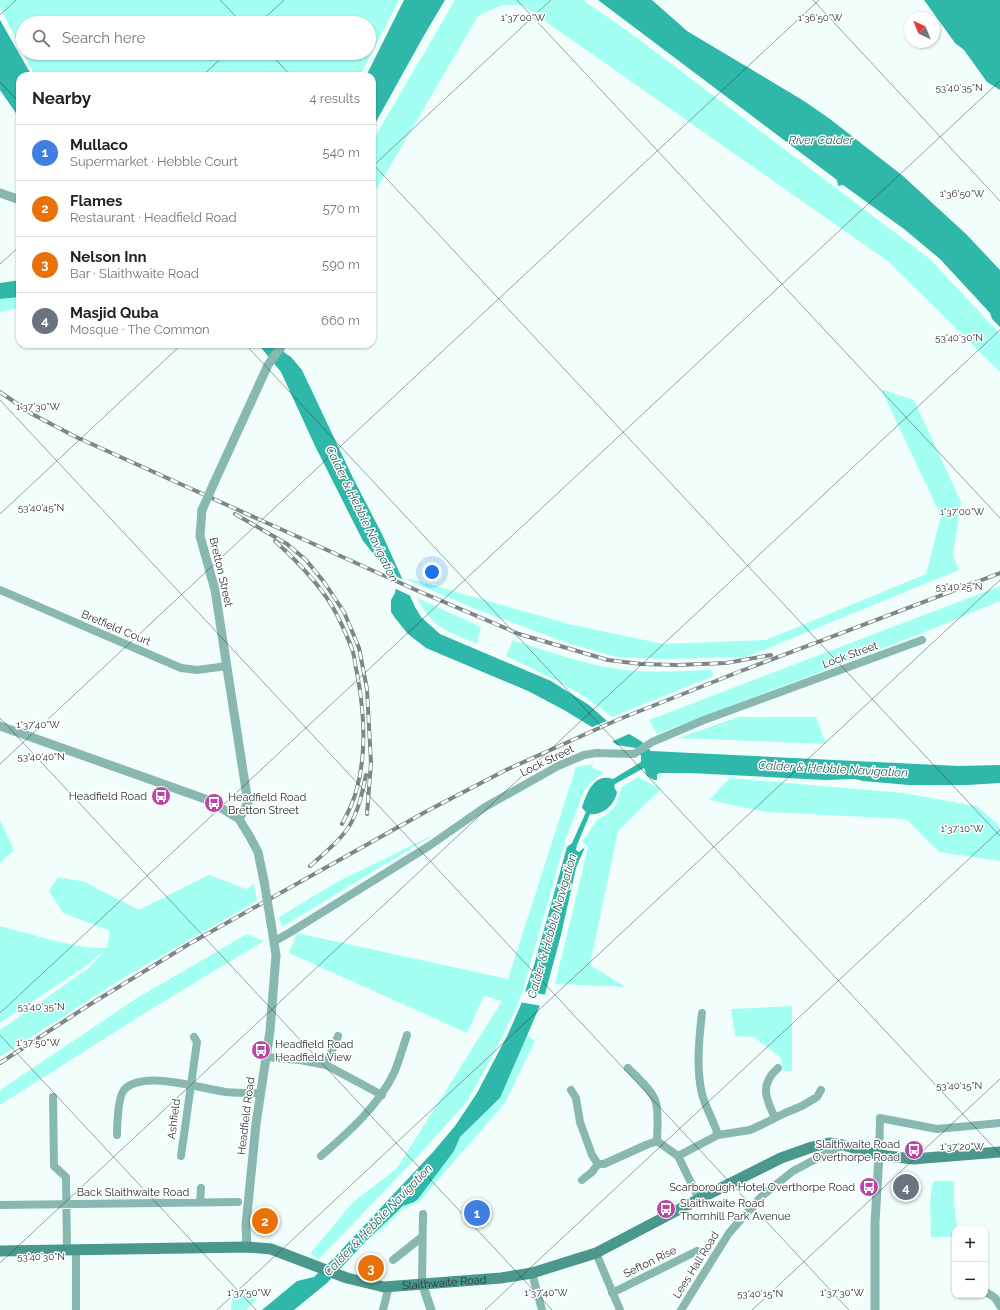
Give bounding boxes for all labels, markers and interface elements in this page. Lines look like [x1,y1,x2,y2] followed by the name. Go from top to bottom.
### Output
[501,12,546,23] text: 1°37'00"W
[798,12,843,23] text: 1°36'50"W
[904,12,940,48] north arrow
[16,16,376,60] search box
[30,27,52,49] icon: search
[62,29,145,47] text: Search here
[935,82,983,93] text: 53°40'35"N
[32,88,91,108] text: Nearby
[309,91,360,106] text: 4 results
[788,133,854,147] water label: River Calder
[70,136,128,154] text: Mullaco
[42,145,48,160] text: 1
[323,145,360,160] text: 540 m
[70,154,238,169] text: Supermarket · Hebble Court
[940,188,985,199] text: 1°36'50"W
[70,192,122,210] text: Flames
[41,201,49,216] text: 2
[323,201,360,216] text: 570 m
[70,210,237,225] text: Restaurant · Headfield Road
[70,248,147,266] text: Nelson Inn
[41,257,49,272] text: 3
[322,257,360,272] text: 590 m
[70,266,199,281] text: Bar · Slaithwaite Road
[70,304,159,322] text: Masjid Quba
[41,313,49,328] text: 4
[321,313,360,328] text: 660 m
[70,322,210,337] text: Mosque · The Common
[935,332,983,343] text: 53°40'30"N
[16,401,60,412] text: 1°37'30"W
[323,444,401,585] water label: Calder & Hebble Navigation
[18,502,64,513] text: 53°40'45"N
[940,506,985,517] text: 1°37'00"W
[207,536,235,608] street label: Bretton Street
[422,562,442,582] your location
[935,581,983,592] text: 53°40'25"N
[79,608,153,649] street label: Bretfield Court
[821,639,880,671] street label: Lock Street
[16,719,60,730] text: 1°37'40"W
[518,742,576,780] street label: Lock Street
[17,751,65,762] text: 53°40'40"N
[758,758,909,780] water label: Calder & Hebble Navigation
[150,785,172,807] bus stop icon: Headfield Road
[69,790,147,803] place label: Headfield Road
[228,791,307,817] place label: Headfield Road Bretton Street
[203,792,225,814] bus stop icon: Headfield Road Bretton Street
[941,823,984,834] text: 1°37'10"W
[525,852,579,1000] water label: Calder & Hebble Navigation
[17,1001,65,1012] text: 53°40'35"N
[16,1037,60,1048] text: 1°37'50"W
[275,1038,354,1064] place label: Headfield Road Headfield View
[250,1039,272,1061] bus stop icon: Headfield Road Headfield View
[235,1076,257,1156] street label: Headfield Road
[936,1080,982,1091] text: 53°40'15"N
[165,1098,183,1140] street label: Ashfield
[813,1138,900,1164] place label: Slaithwaite Road Overthorpe Road
[903,1139,925,1161] bus stop icon: Slaithwaite Road Overthorpe Road
[940,1141,984,1152] text: 1°37'20"W
[321,1161,435,1279] water label: Calder & Hebble Navigation
[893,1172,919,1202] pin: 4
[858,1176,880,1198] bus stop icon: Scarborough Hotel Overthorpe Road
[669,1181,855,1194] place label: Scarborough Hotel Overthorpe Road
[77,1186,189,1199] street label: Back Slaithwaite Road
[680,1197,791,1223] place label: Slaithwaite Road Thornhill Park Avenue
[464,1198,490,1228] pin: 1
[655,1198,677,1220] bus stop icon: Slaithwaite Road Thornhill Park Avenue
[252,1206,278,1236] pin: 2
[952,1226,988,1298] map controls
[952,1226,988,1262] button: +
[670,1229,722,1301] street label: Lees Hall Road
[621,1243,679,1280] street label: Sefton Rise
[17,1251,65,1262] text: 53°40'30"N
[358,1253,384,1283] pin: 3
[952,1262,988,1298] button: −
[402,1273,487,1292] street label: Slaithwaite Road
[227,1287,271,1298] text: 1°37'50"W
[524,1287,568,1298] text: 1°37'40"W
[820,1287,864,1298] text: 1°37'30"W
[737,1288,783,1299] text: 53°40'15"N

